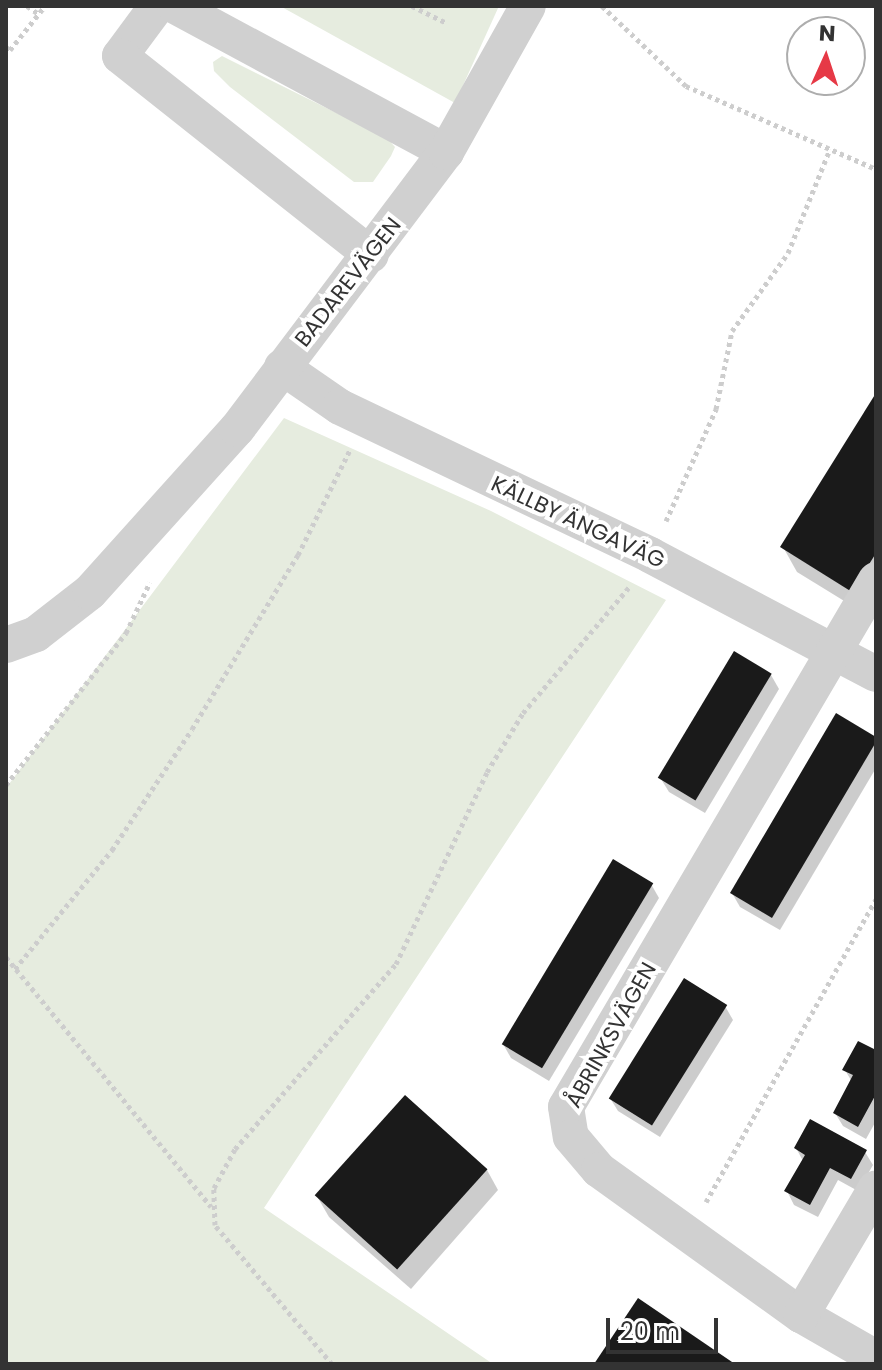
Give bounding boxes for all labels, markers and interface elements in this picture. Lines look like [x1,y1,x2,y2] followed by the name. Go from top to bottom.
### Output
[786,16,866,96] north arrow
[818,18,836,49] text: N
[289,212,407,352] street label: BADAREVÄGEN
[487,470,669,574] street label: KÄLLBY ÄNGAVÄG
[560,958,662,1112] street label: ÅBRINKSVÄGEN
[610,1302,722,1352] scale bar
[620,1315,680,1348] text: 20 m

